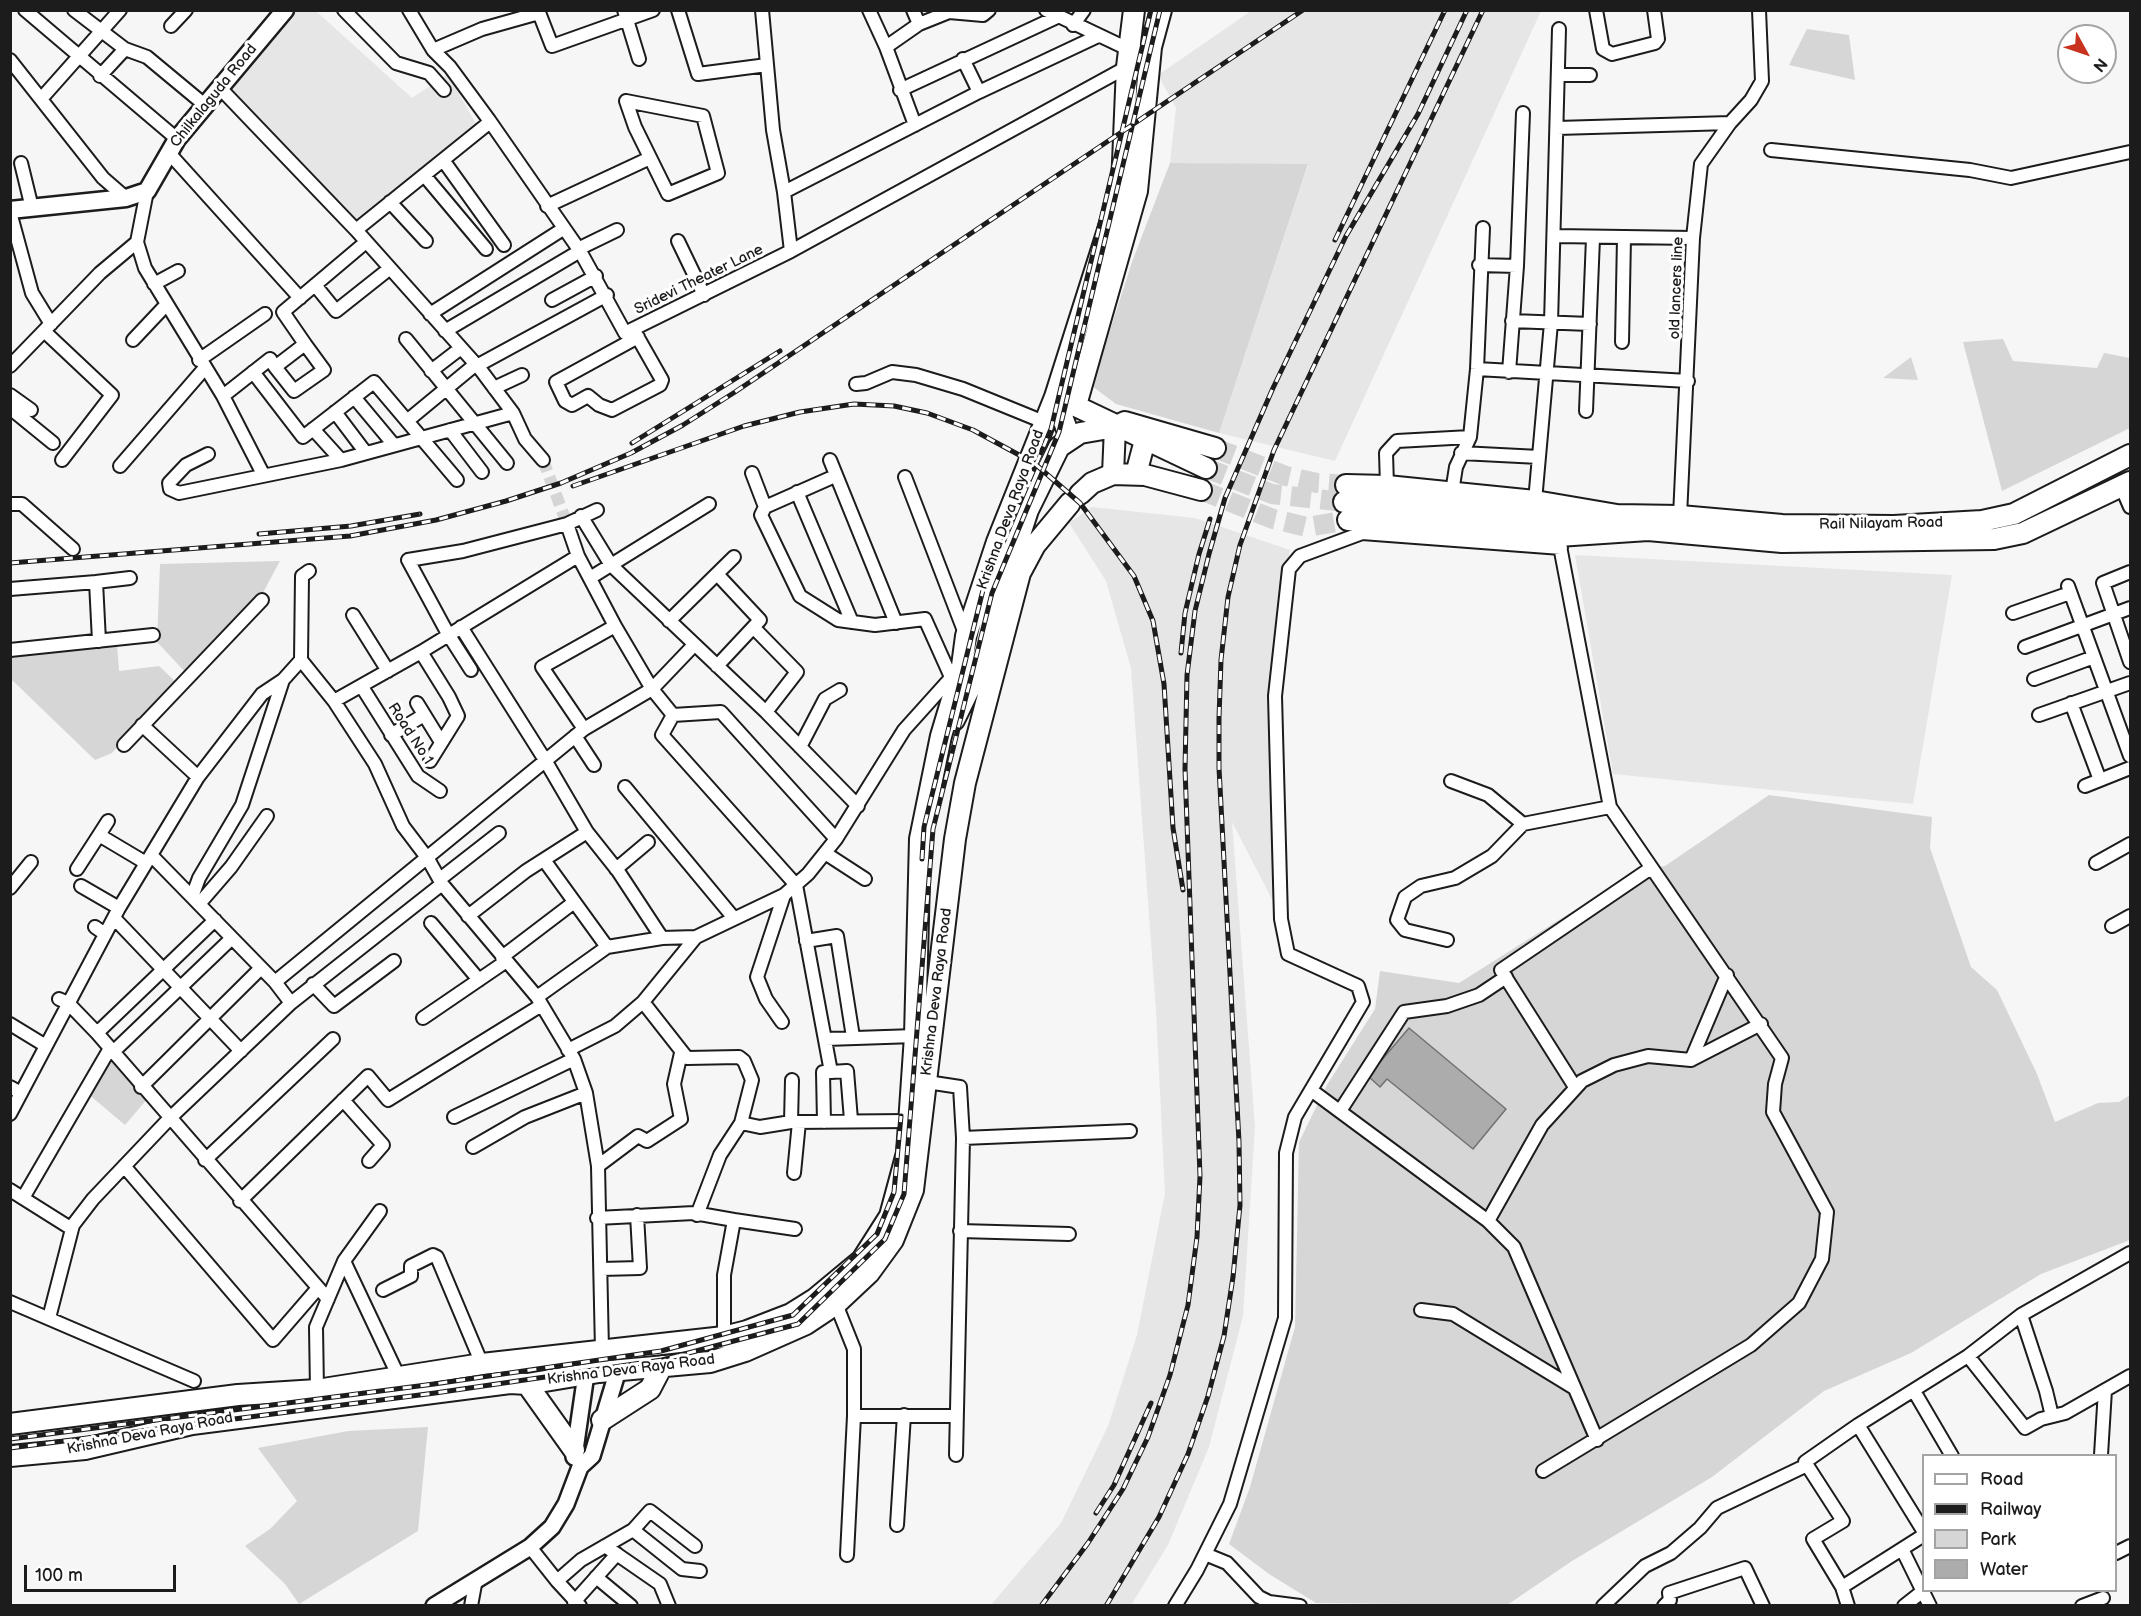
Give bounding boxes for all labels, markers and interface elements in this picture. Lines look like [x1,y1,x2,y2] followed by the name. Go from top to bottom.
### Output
[2057,24,2117,84] north arrow
[167,41,261,151] street label: Chilkalaguda Road
[2088,54,2111,75] text: N
[1666,236,1688,340] street label: old lancers line
[632,241,766,319] street label: Sridevi Theater Lane
[974,428,1048,592] street label: Krishna Deva Raya Road
[1819,514,1943,534] street label: Rail Nilayam Road
[383,700,437,768] street label: Road No 1
[918,907,956,1077] street label: Krishna Deva Raya Road
[546,1351,716,1389] street label: Krishna Deva Raya Road
[65,1409,235,1459] street label: Krishna Deva Raya Road
[1922,1454,2117,1592] legend
[1980,1469,2024,1490] text: Road
[1980,1499,2042,1520] text: Railway
[1980,1529,2016,1550] text: Park
[27,1553,178,1591] scale bar
[1980,1559,2028,1580] text: Water
[35,1565,83,1586] text: 100 m

